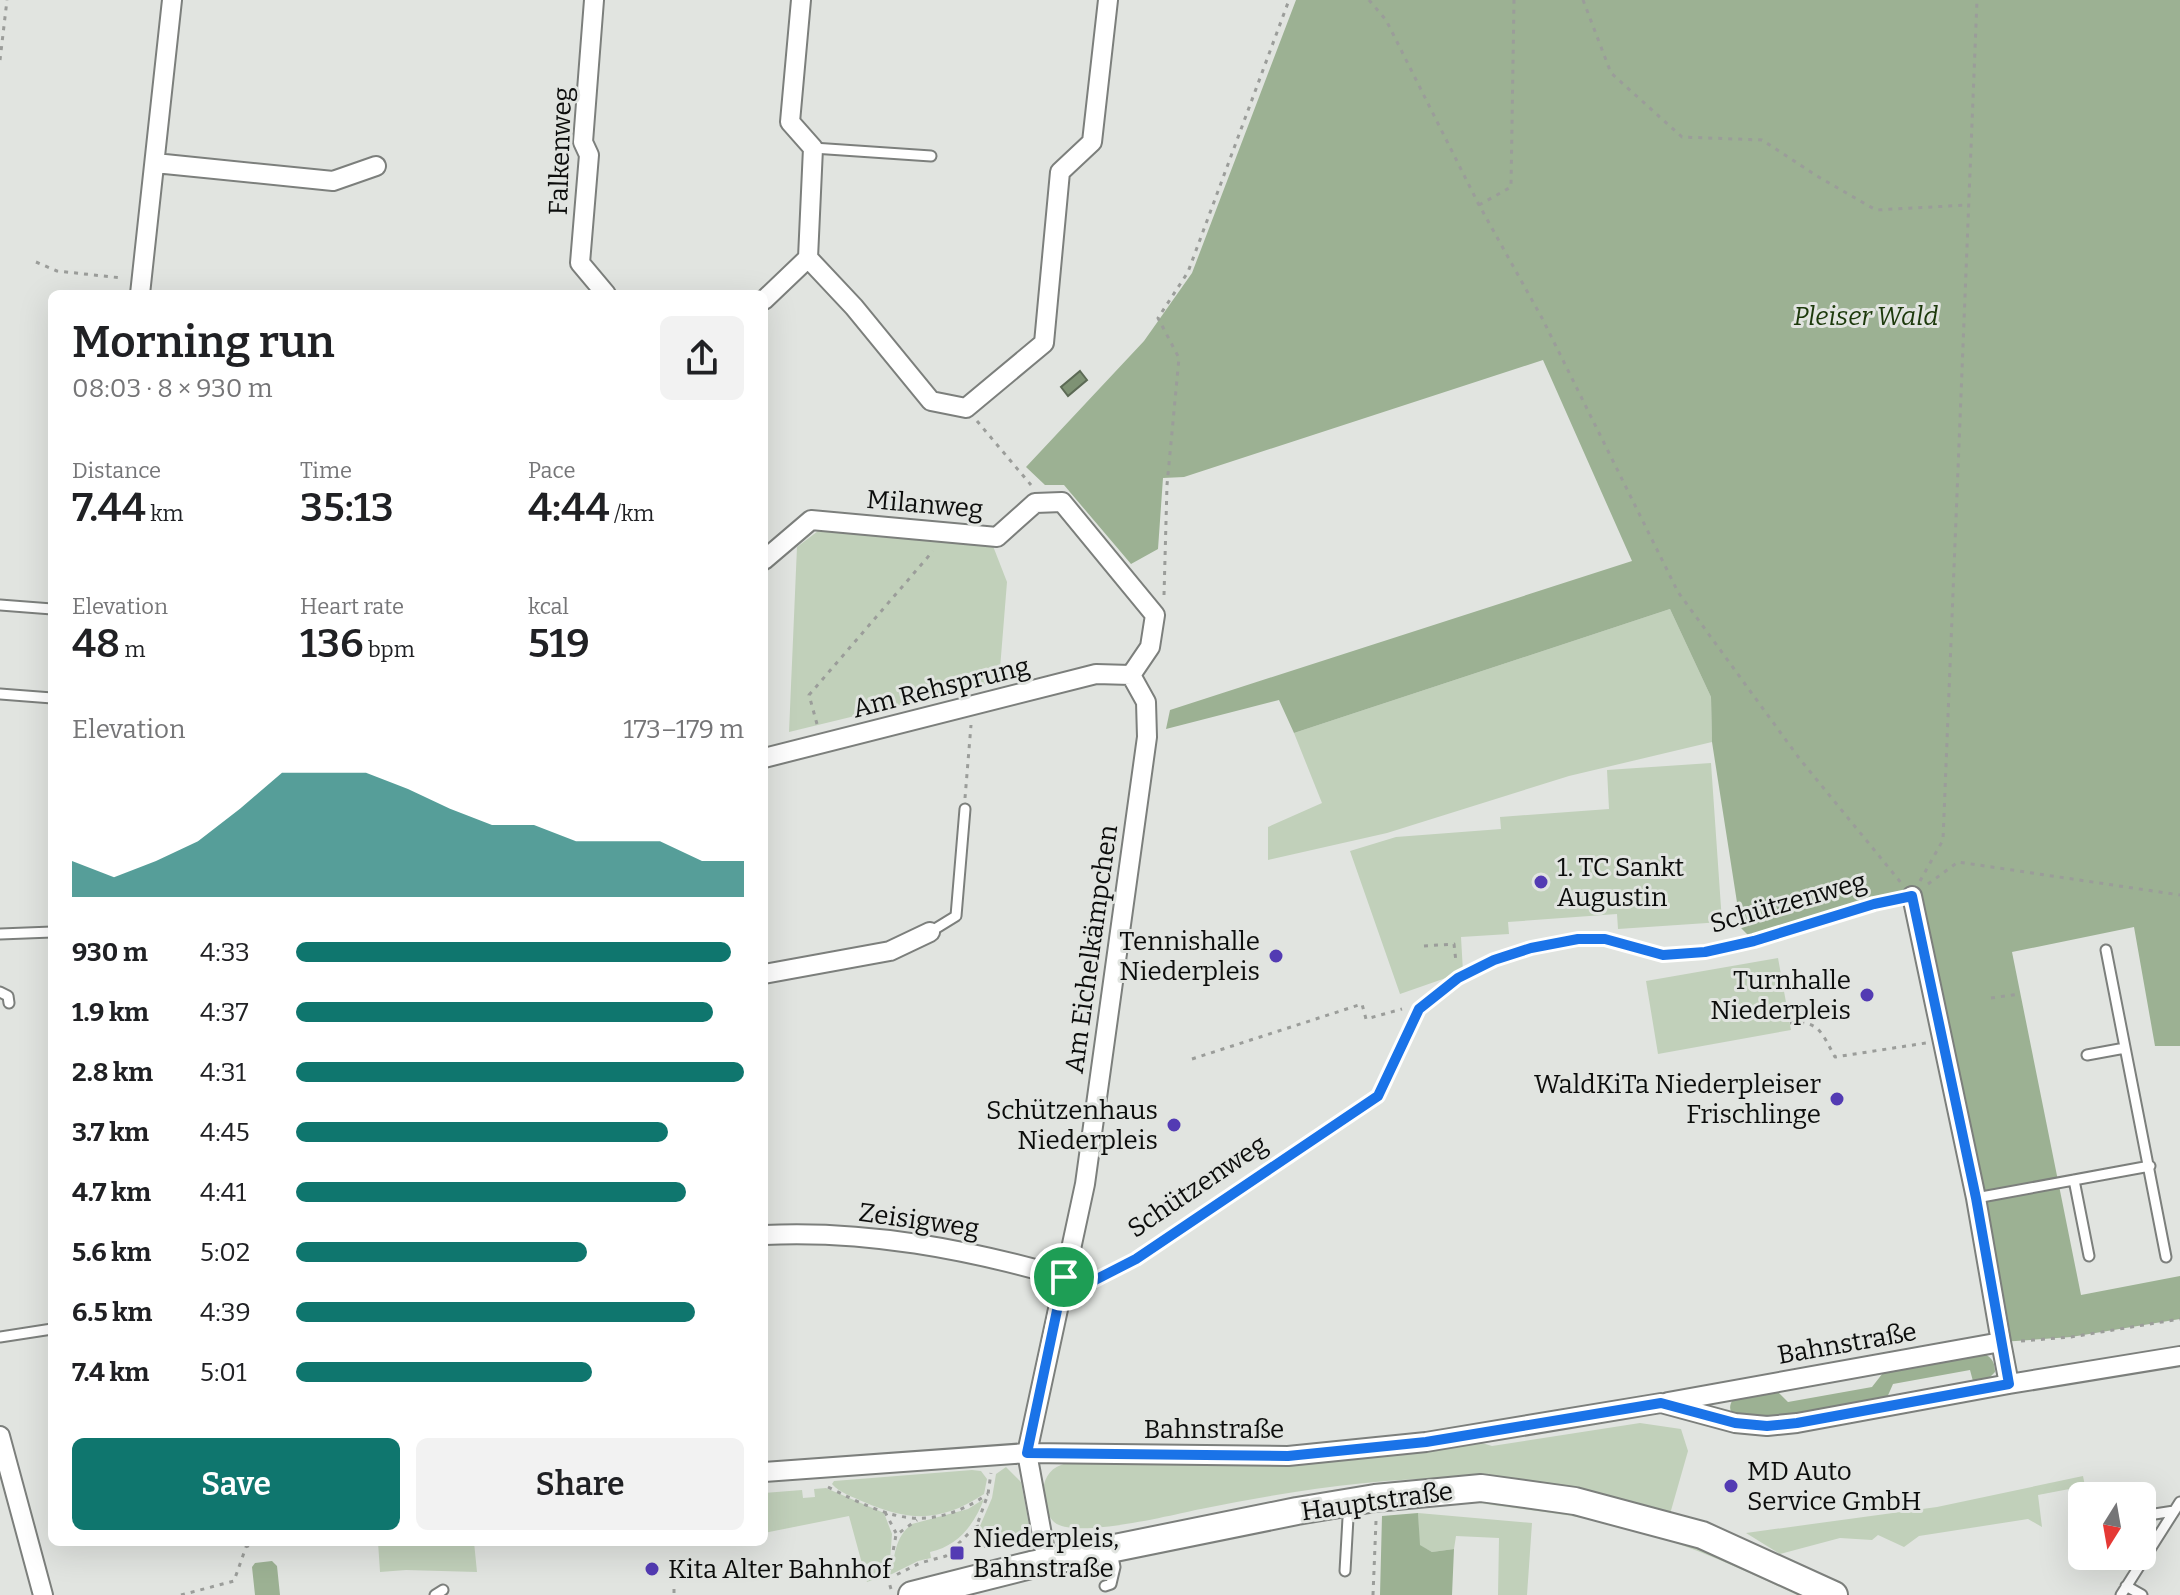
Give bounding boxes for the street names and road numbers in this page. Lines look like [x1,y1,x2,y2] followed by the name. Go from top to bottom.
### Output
[543,86,578,216] street label: Falkenweg
[865,484,985,525] street label: Milanweg
[849,651,1033,724] street label: Am Rehsprung
[1059,822,1124,1075] street label: Am Eichelkämpchen
[1706,865,1870,940] street label: Schützenweg
[1122,1128,1273,1244] street label: Schützenweg
[857,1197,981,1244] street label: Zeisigweg
[1775,1316,1919,1371] street label: Bahnstraße
[1144,1414,1284,1445] street label: Bahnstraße
[1299,1476,1455,1527] street label: Hauptstraße

